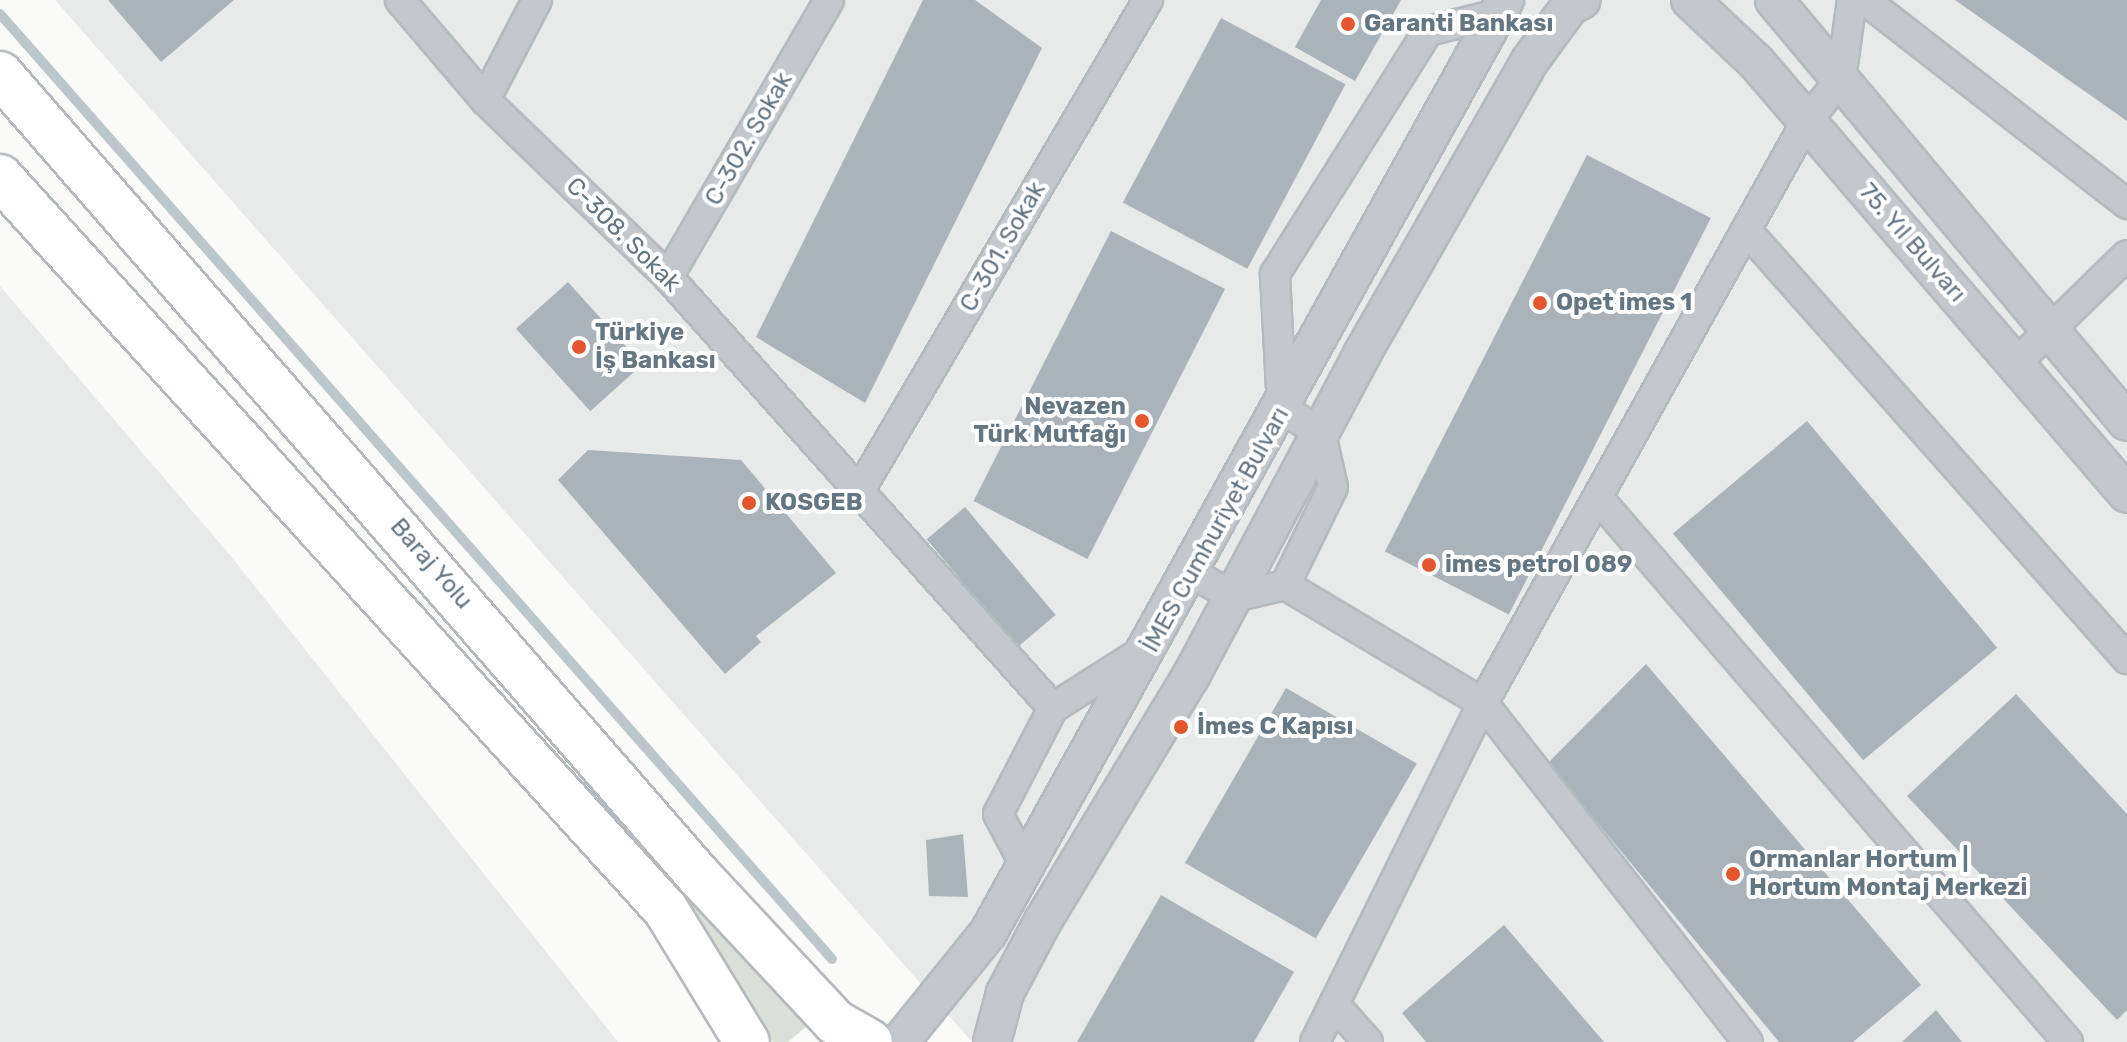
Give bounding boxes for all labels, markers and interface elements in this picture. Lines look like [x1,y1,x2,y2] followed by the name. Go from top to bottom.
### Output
[1364,10,1553,38] place label: Garanti Bankası
[1339,15,1357,33] marker: Garanti Bankası
[699,67,799,211] street label: C-302. Sokak
[560,172,686,298] street label: C-308. Sokak
[954,177,1052,317] street label: C-301. Sokak
[1853,178,1971,308] street label: 75. Yıl Bulvarı
[1556,289,1692,317] place label: Opet imes 1
[1531,294,1549,312] marker: Opet imes 1
[595,319,716,375] place label: Türkiye İş Bankası
[570,338,588,356] marker: Türkiye İş Bankası
[973,393,1126,449] place label: Nevazen Türk Mutfağı
[1137,403,1295,657] street label: İMES Cumhuriyet Bulvarı
[1133,412,1151,430] marker: Nevazen Türk Mutfağı
[765,489,863,517] place label: KOSGEB
[740,494,758,512] marker: KOSGEB
[384,513,478,615] street label: Baraj Yolu
[1445,551,1632,579] place label: imes petrol 089
[1420,556,1438,574] marker: imes petrol 089
[1197,713,1353,741] place label: İmes C Kapısı
[1172,718,1190,736] marker: İmes C Kapısı
[1749,846,2027,902] place label: Ormanlar Hortum | Hortum Montaj Merkezi
[1724,865,1742,883] marker: Ormanlar Hortum | Hortum Montaj Merkezi

